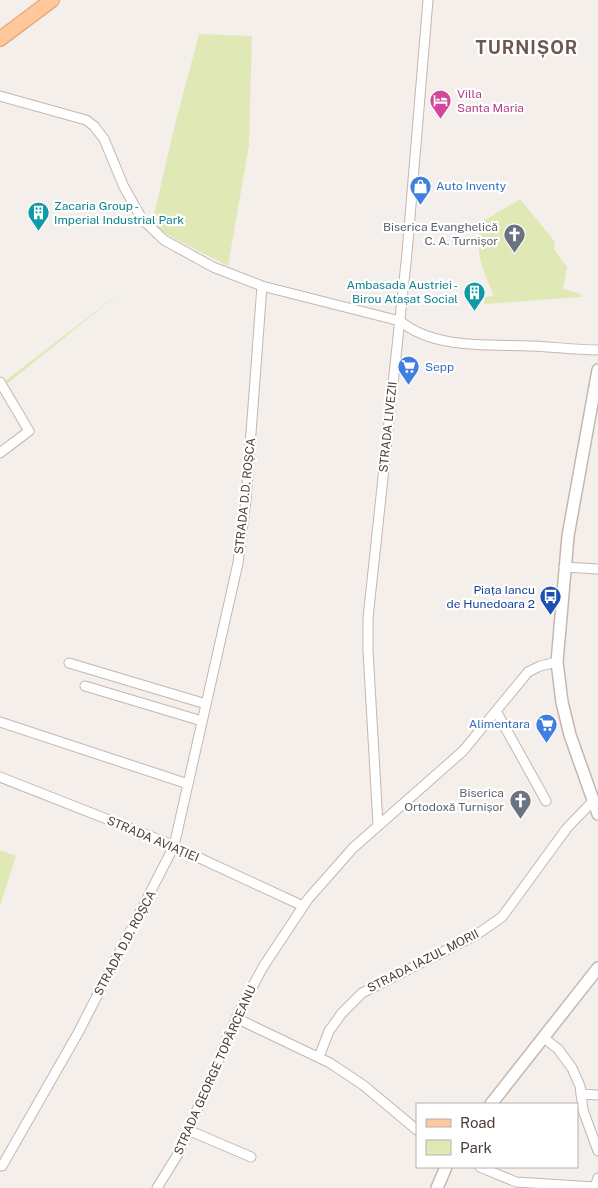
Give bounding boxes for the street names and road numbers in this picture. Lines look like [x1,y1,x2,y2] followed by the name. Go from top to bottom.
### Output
[376,381,400,473] street label: STRADA LIVEZII
[232,437,258,555] street label: STRADA D.D. ROȘCA
[105,813,201,865] street label: STRADA AVIAȚIEI
[91,888,159,998] street label: STRADA D.D. ROȘCA
[365,927,481,995] street label: STRADA IAZUL MORII
[171,983,259,1157] street label: STRADA GEORGE TOPÂRCEANU

